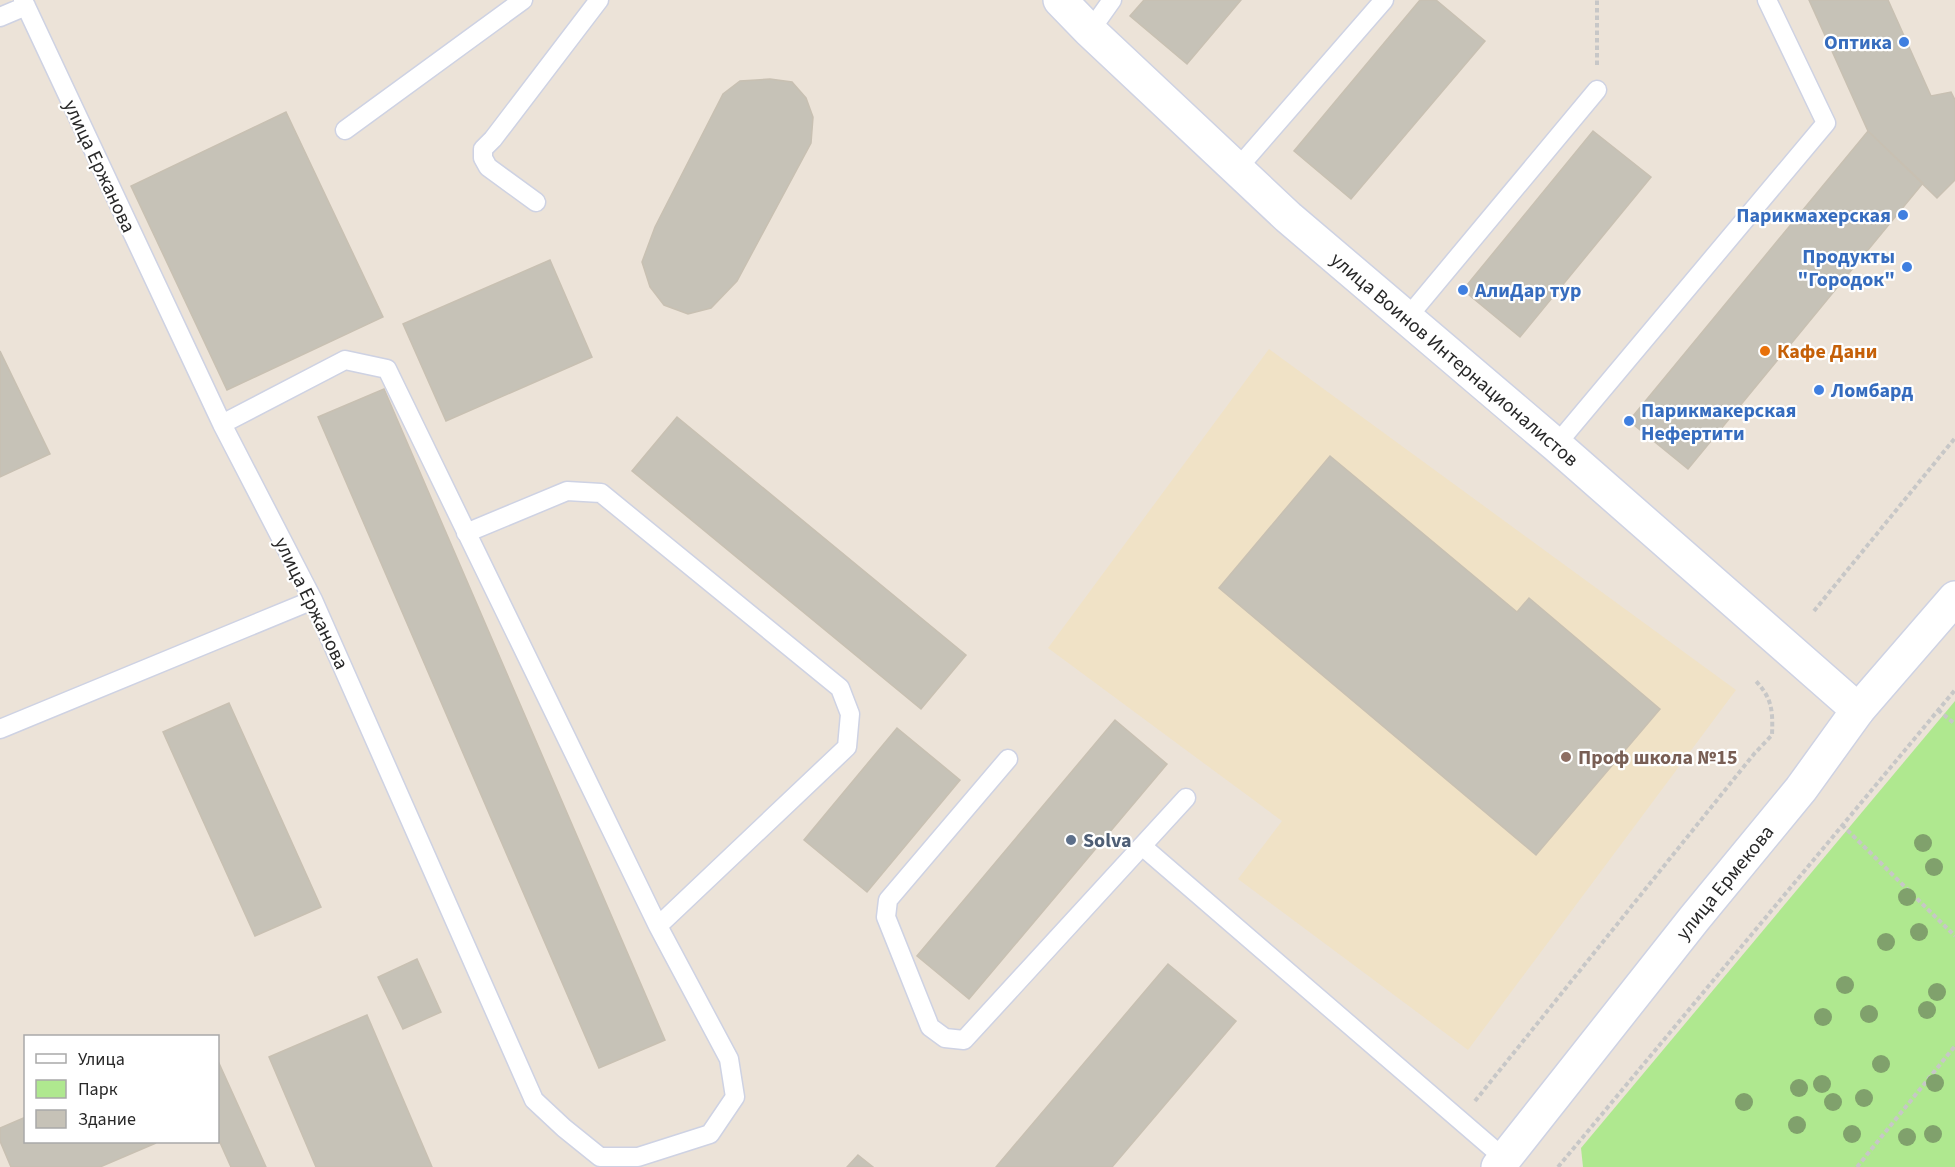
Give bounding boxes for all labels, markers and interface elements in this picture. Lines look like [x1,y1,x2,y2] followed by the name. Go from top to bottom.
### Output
[1824,29,1892,57] place label: Оптика
[1897,35,1911,49] marker: Оптика
[56,95,142,238] street label: улица Ержанова
[1736,202,1891,230] place label: Парикмахерская
[1896,208,1910,222] marker: Парикмахерская
[1797,243,1895,294] place label: Продукты "Городок"
[1324,246,1584,474] street label: улица Воинов Интернационалистов
[1900,260,1914,274] marker: Продукты "Городок"
[1474,277,1581,305] place label: АлиДар тур
[1456,283,1470,297] marker: АлиДар тур
[1777,338,1877,366] place label: Кафе Дани
[1758,344,1772,358] marker: Кафе Дани
[1830,377,1913,405] place label: Ломбард
[1812,383,1826,397] marker: Ломбард
[1641,397,1796,448] place label: Парикмакерская Нефертити
[1622,414,1636,428] marker: Парикмакерская Нефертити
[267,533,355,674] street label: улица Ержанова
[1578,744,1737,772] place label: Проф школа №15
[1559,750,1573,764] marker: Проф школа №15
[1670,819,1781,946] street label: улица Ермекова
[1083,827,1132,855] place label: Solva
[1064,833,1078,847] marker: Solva
[24,1035,219,1143] legend
[78,1047,125,1072] text: Улица
[78,1077,118,1102] text: Парк
[78,1107,136,1132] text: Здание

